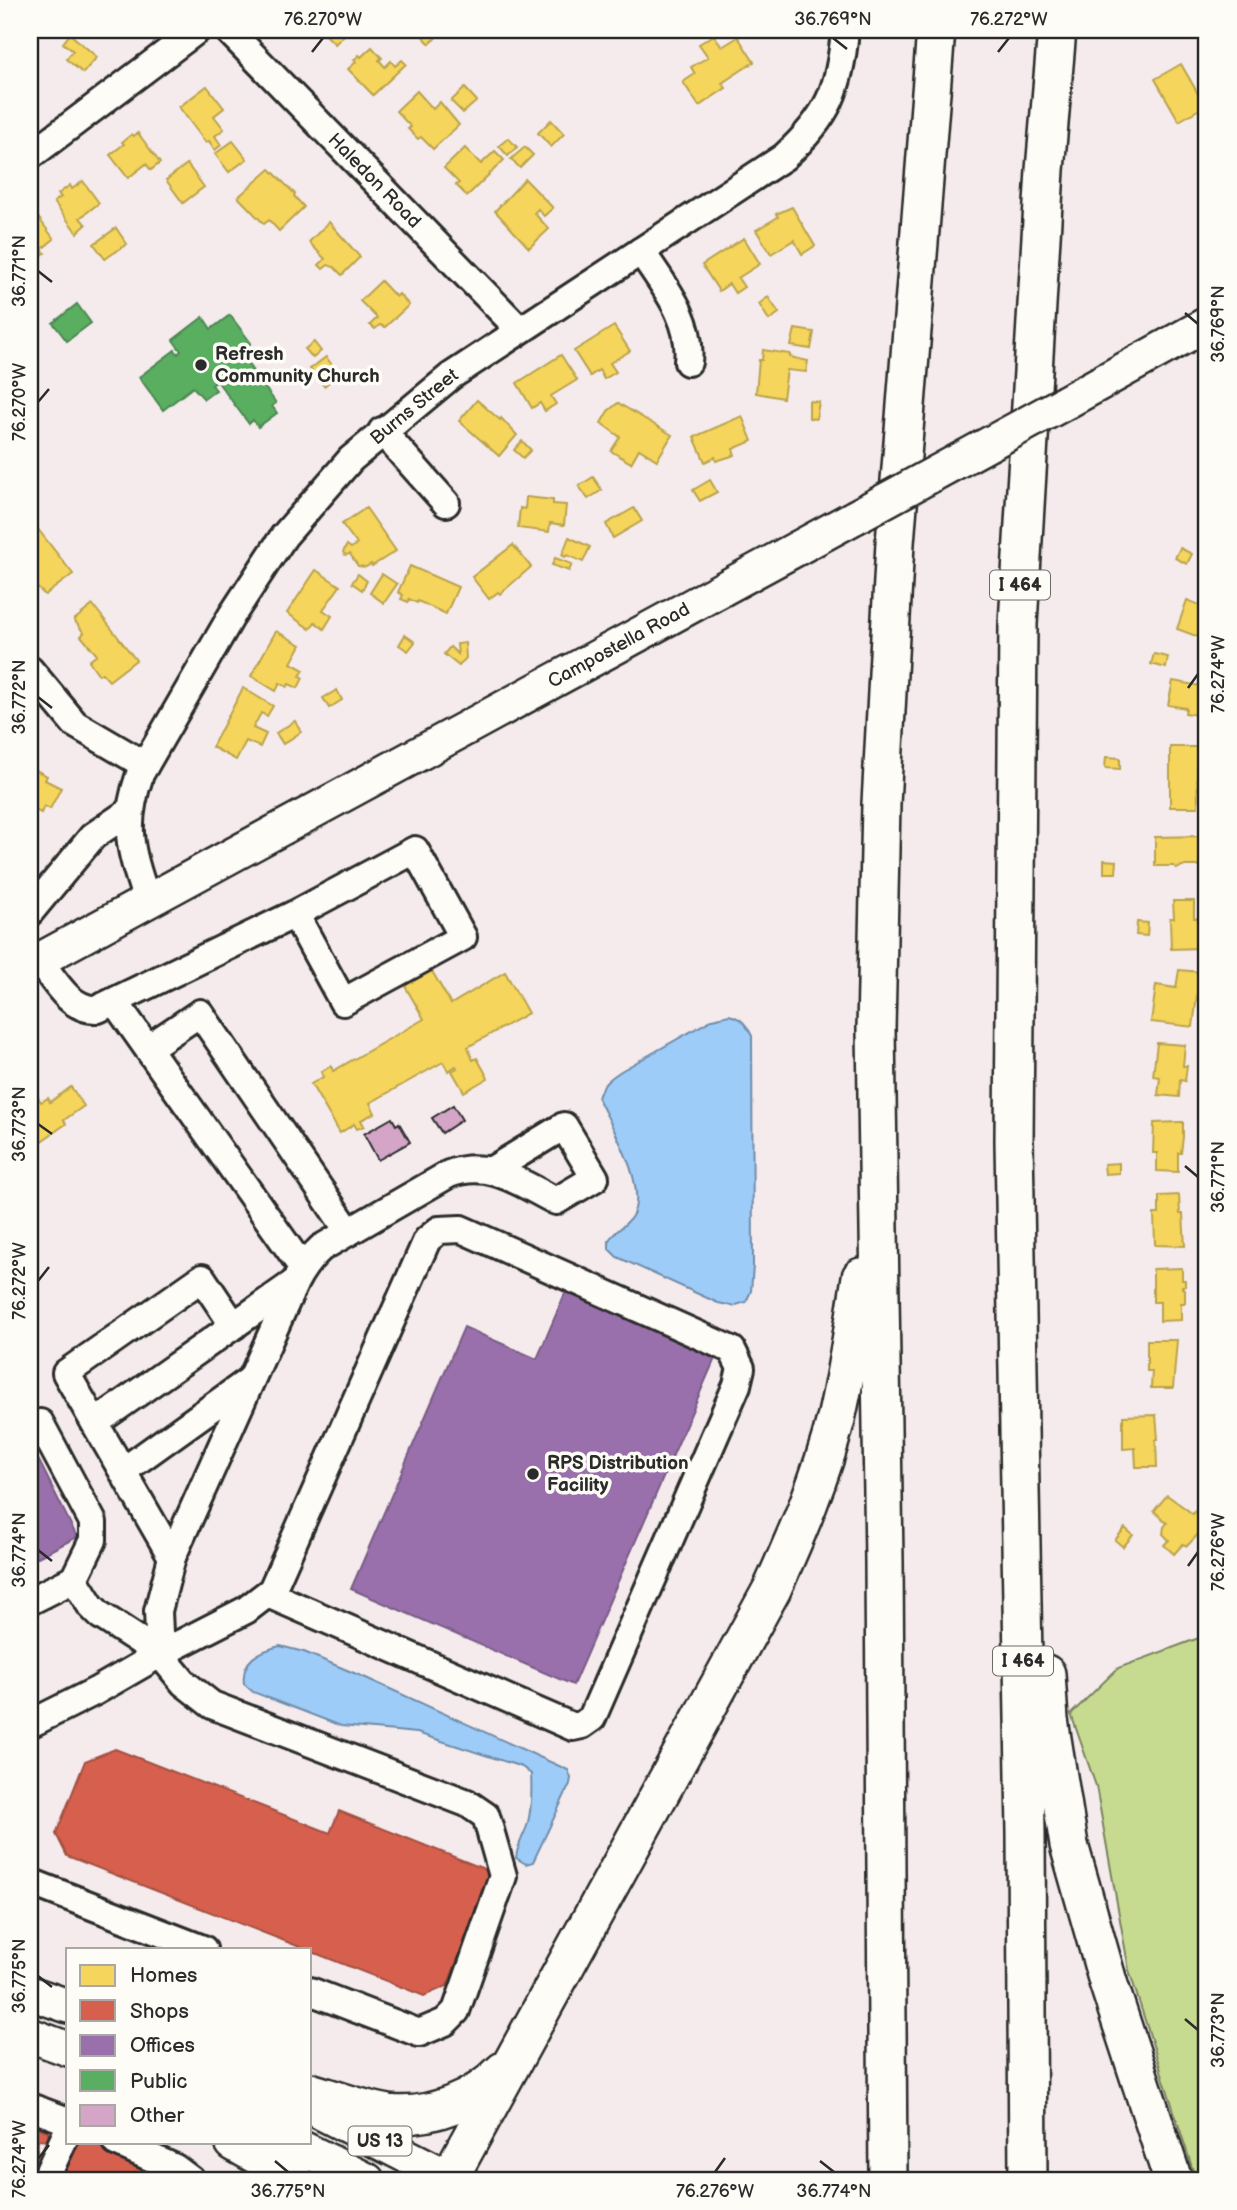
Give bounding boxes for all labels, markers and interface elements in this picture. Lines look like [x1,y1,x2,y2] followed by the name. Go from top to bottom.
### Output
[284,9,363,30] text: 76.270°W
[794,9,872,30] text: 36.769°N
[970,9,1048,30] text: 76.272°W
[323,128,426,233] street label: Haledon Road
[9,235,30,307] text: 36.771°N
[1208,285,1229,363] text: 36.769°N
[215,343,380,388] place label: Refresh Community Church
[193,357,209,373] marker: Refresh Community Church
[9,362,30,441] text: 76.270°W
[365,363,462,450] street label: Burns Street
[990,570,1050,600] road number: I 464
[544,597,694,693] street label: Campostella Road
[1208,635,1229,713] text: 76.274°W
[9,659,30,735] text: 36.772°N
[9,1086,30,1162] text: 36.773°N
[1208,1141,1229,1213] text: 36.771°N
[9,1242,30,1320] text: 76.272°W
[547,1452,689,1497] place label: RPS Distribution Facility
[525,1466,541,1482] marker: RPS Distribution Facility
[9,1512,30,1588] text: 36.774°N
[1208,1512,1229,1591] text: 76.276°W
[993,1646,1053,1676] road number: I 464
[9,1938,30,2014] text: 36.775°N
[66,1948,312,2144] legend
[130,1963,198,1988] text: Homes
[1208,1992,1229,2068] text: 36.773°N
[130,1999,189,2024] text: Shops
[130,2033,195,2058] text: Offices
[130,2069,188,2094] text: Public
[130,2103,185,2128] text: Other
[9,2120,30,2198] text: 76.274°W
[348,2126,412,2155] road number: US 13
[250,2181,326,2202] text: 36.775°N
[676,2181,755,2202] text: 76.276°W
[796,2181,872,2202] text: 36.774°N

